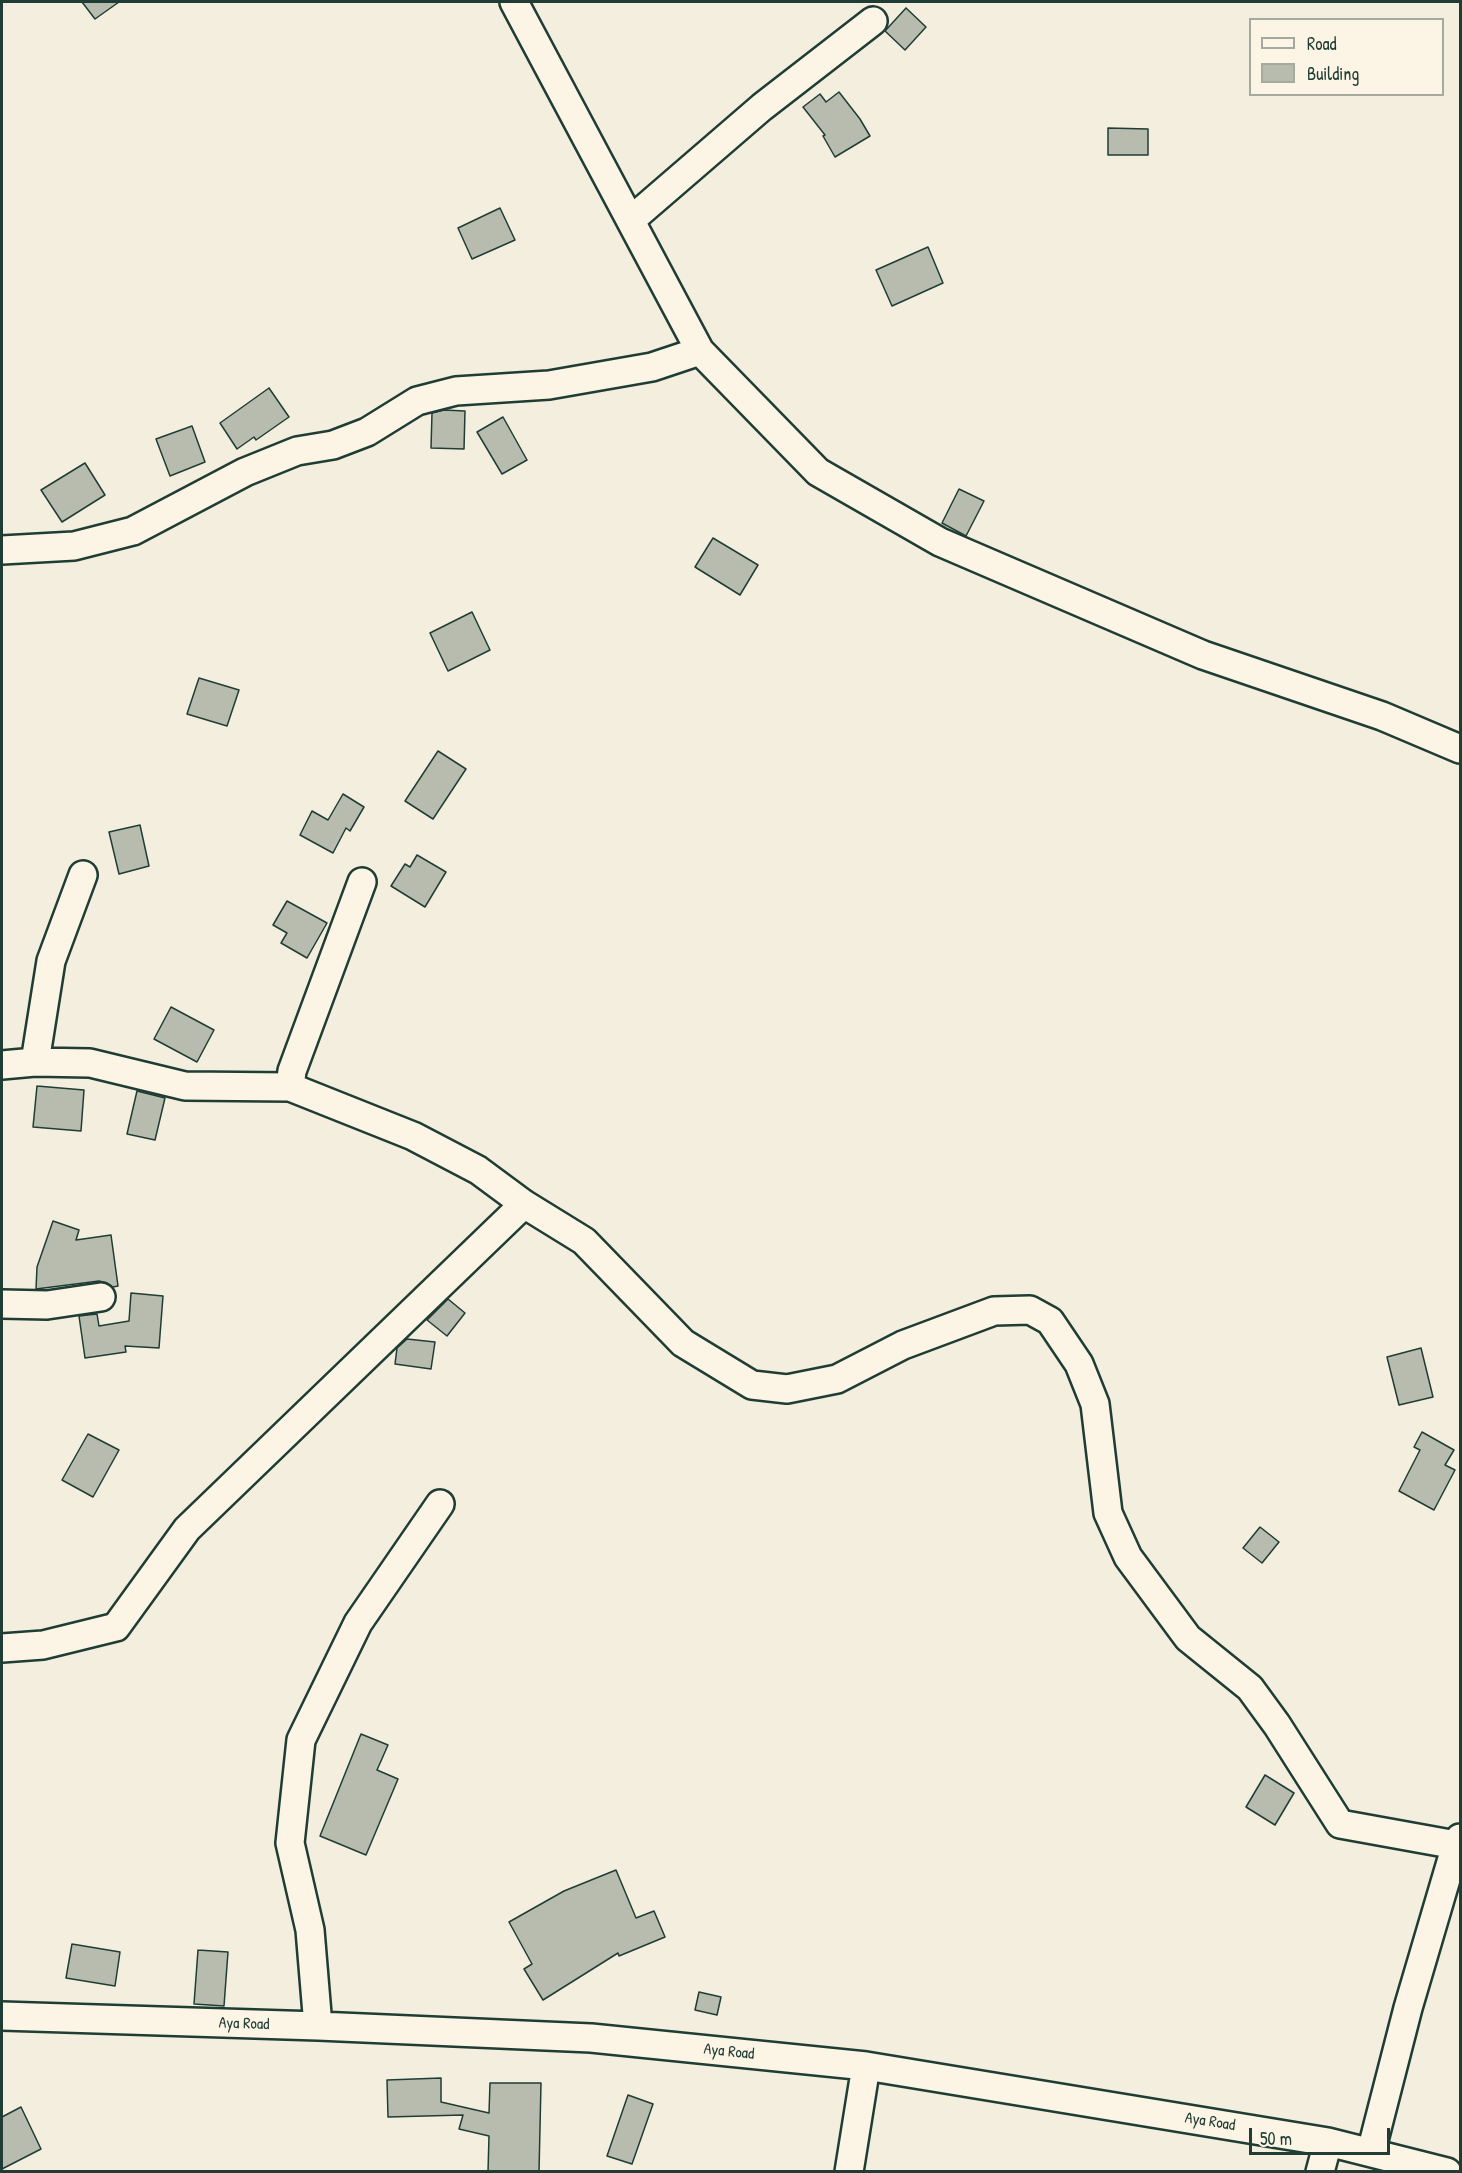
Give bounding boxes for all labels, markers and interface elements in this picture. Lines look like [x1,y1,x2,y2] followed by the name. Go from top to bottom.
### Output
[1249,18,1444,96] legend
[1307,31,1337,56] text: Road
[1307,61,1359,86] text: Building
[218,2014,270,2034] street label: Aya Road
[703,2040,755,2064] street label: Aya Road
[1183,2109,1237,2135] street label: Aya Road
[1252,2116,1393,2154] scale bar
[1260,2126,1292,2151] text: 50 m

